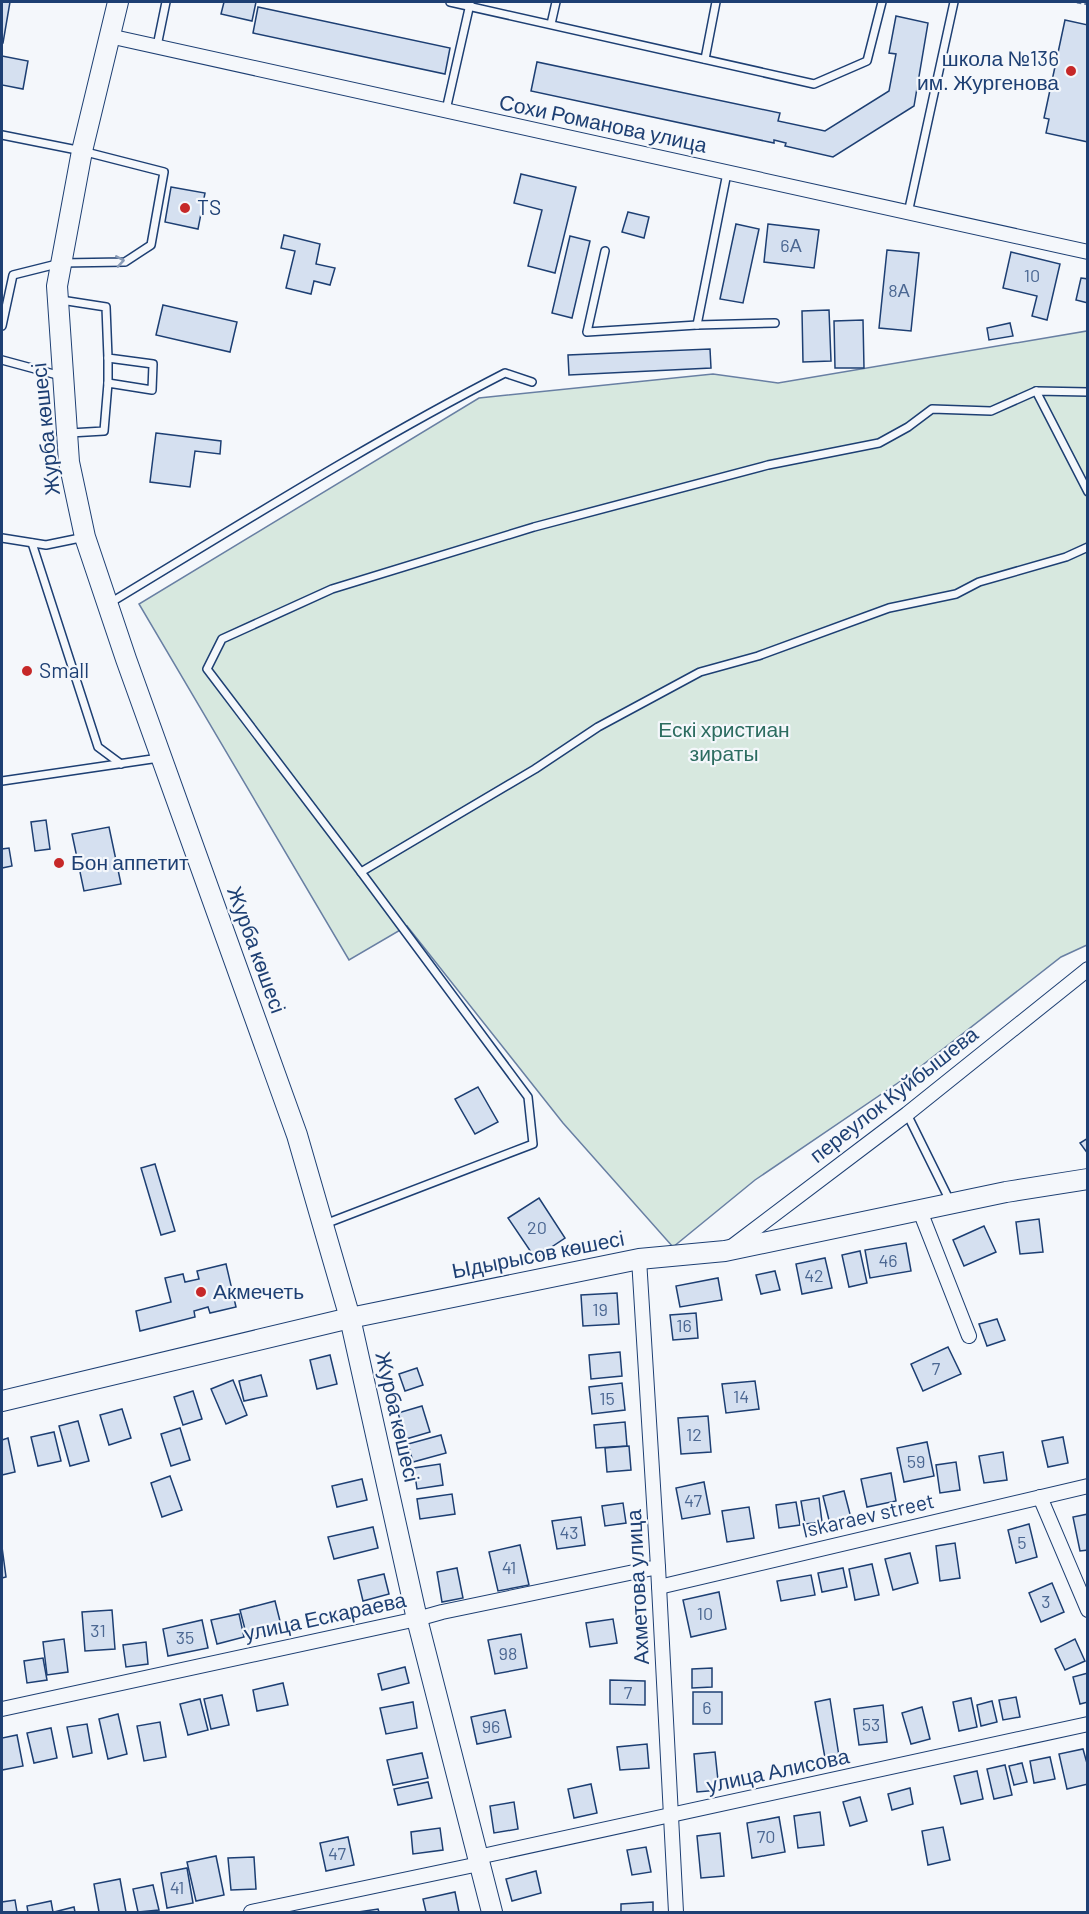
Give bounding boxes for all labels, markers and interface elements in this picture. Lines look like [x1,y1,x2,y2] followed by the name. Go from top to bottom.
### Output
[917,45,1059,94] place label: школа №136 им. Жургенова
[1064,64,1078,78] marker: школа №136 им. Жургенова
[497,88,710,157] street label: Сохи Романова улица
[197,194,221,219] place label: TS
[178,201,192,215] marker: TS
[780,234,802,256] house number: 6А
[114,255,124,268] one-way arrow
[1024,264,1040,286] house number: 10
[888,279,910,301] house number: 8А
[25,362,64,497] street label: Журба көшесі
[39,657,89,682] place label: Small
[20,664,34,678] marker: Small
[658,716,790,765] park label: Ескі христиан зираты
[71,849,189,874] place label: Бон аппетит
[52,856,66,870] marker: Бон аппетит
[223,883,292,1016] street label: Журба көшесі
[804,1020,982,1167] street label: переулок Куйбышева
[527,1216,547,1238] house number: 20
[449,1225,626,1282] street label: Ыдырысов көшесі
[878,1249,898,1271] house number: 46
[804,1264,824,1286] house number: 42
[213,1278,304,1303] place label: Акмечеть
[194,1285,208,1299] marker: Акмечеть
[592,1298,608,1320] house number: 19
[676,1314,692,1336] house number: 16
[371,1349,426,1484] street label: Журба көшесі
[932,1357,941,1379] house number: 7
[733,1385,749,1407] house number: 14
[599,1387,615,1409] house number: 15
[686,1423,702,1445] house number: 12
[907,1450,925,1472] house number: 59
[799,1487,936,1542] street label: Iskaraev street
[684,1489,702,1511] house number: 47
[620,1508,653,1665] street label: Ахметова улица
[559,1521,579,1543] house number: 43
[1017,1531,1027,1553] house number: 5
[502,1556,516,1578] house number: 41
[241,1586,408,1645] street label: улица Ескараева
[1041,1590,1051,1612] house number: 3
[697,1602,713,1624] house number: 10
[90,1619,106,1641] house number: 31
[176,1626,194,1648] house number: 35
[499,1642,517,1664] house number: 98
[624,1681,633,1703] house number: 7
[702,1696,712,1718] house number: 6
[862,1713,880,1735] house number: 53
[482,1715,500,1737] house number: 96
[704,1742,851,1797] street label: улица Алисова
[757,1825,775,1847] house number: 70
[328,1842,346,1864] house number: 47
[170,1876,184,1898] house number: 41

